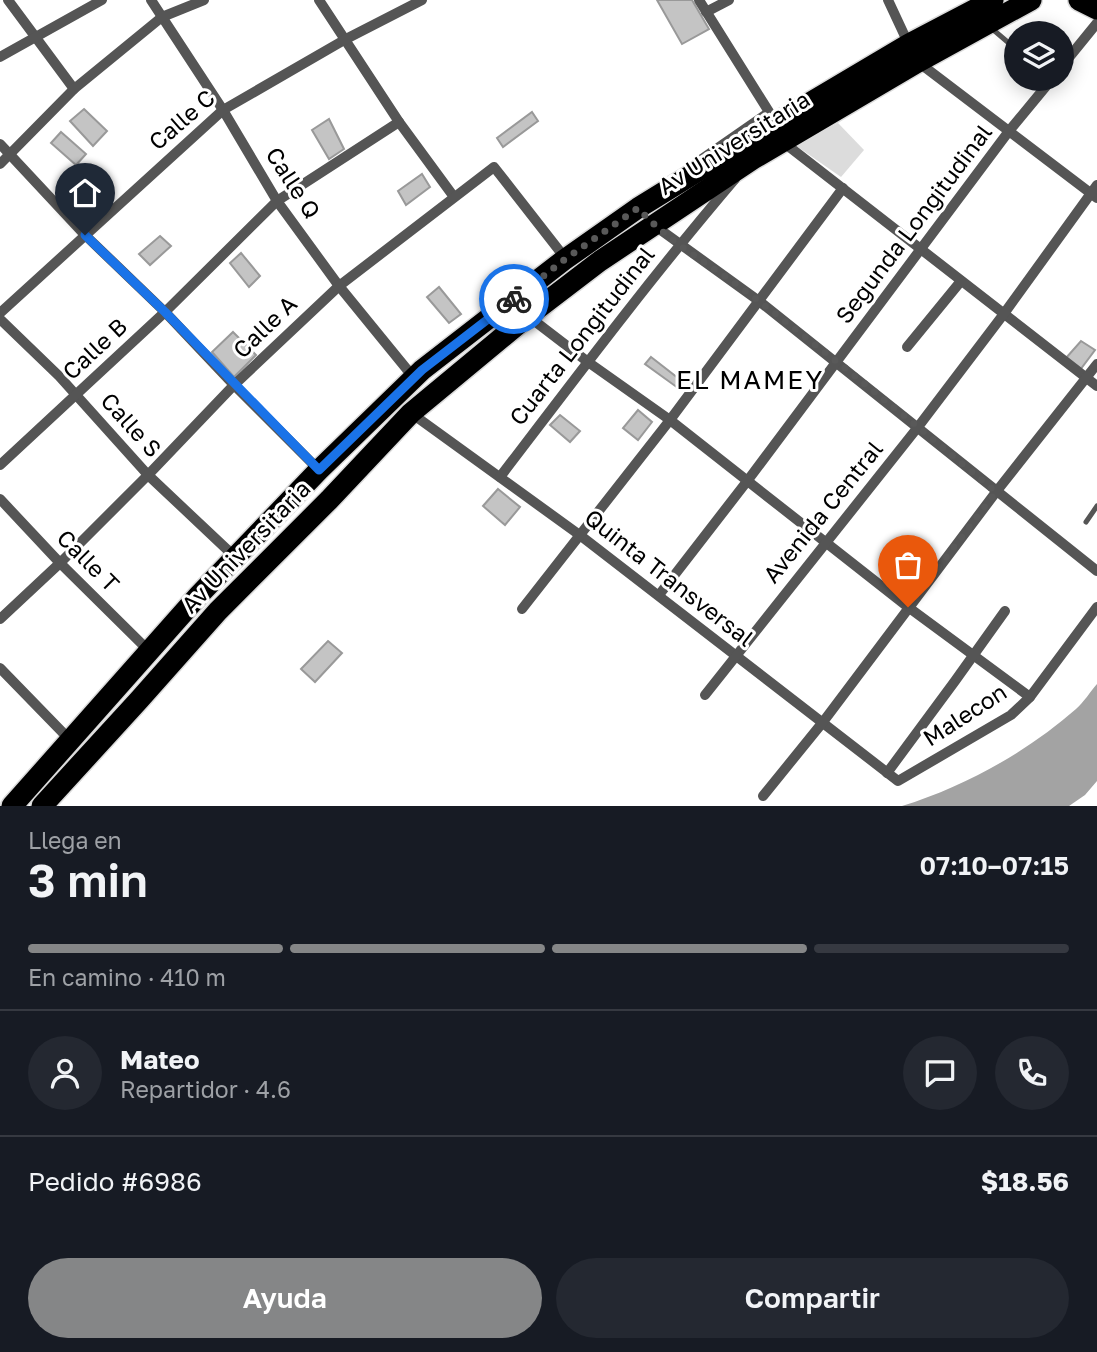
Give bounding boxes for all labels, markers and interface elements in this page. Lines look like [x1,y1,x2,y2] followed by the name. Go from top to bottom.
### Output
[1004,21,1074,91] map controls
[1004,21,1074,91] button: layers
[143,83,220,155] street label: Calle C
[653,84,814,200] street label: Av Universitaria
[829,118,997,329] street label: Segunda Longitudinal
[261,142,327,223] street label: Calle Q
[55,163,115,235] pin
[66,174,104,212] icon: home
[503,240,660,430] street label: Cuarta Longitudinal
[479,264,549,334] courier
[495,280,533,318] icon: bike
[227,289,302,363] street label: Calle A
[56,312,132,385] street label: Calle B
[676,364,824,395] district label: EL MAMEY
[96,386,168,462] street label: Calle S
[757,435,888,588] street label: Avenida Central
[175,474,315,618] street label: Av Universitaria
[580,503,760,652] street label: Quinta Transversal
[52,523,126,597] street label: Calle T
[878,535,938,607] pin
[889,546,927,584] icon: bag
[918,677,1011,751] street label: Malecon
[28,826,122,854] text: Llega en
[919,850,1069,881] text: 07:10–07:15
[28,852,148,907] text: 3 min
[28,963,226,991] text: En camino · 410 m
[28,1036,102,1110] button: person
[903,1036,977,1110] button: chat
[995,1036,1069,1110] button: phone
[120,1044,200,1075] text: Mateo
[120,1075,291,1103] text: Repartidor · 4.6
[28,1166,202,1197] text: Pedido #6986
[981,1166,1069,1197] text: $18.56
[28,1258,542,1338] button: Ayuda
[556,1258,1069,1338] button: Compartir

